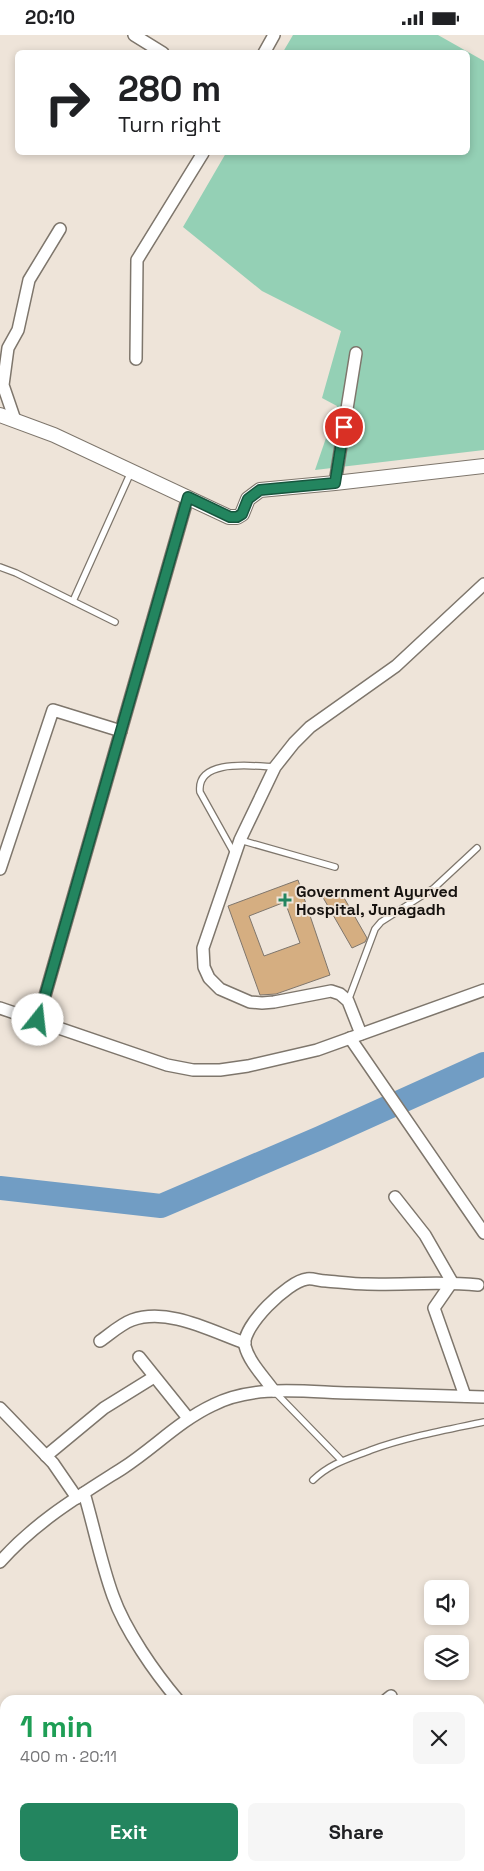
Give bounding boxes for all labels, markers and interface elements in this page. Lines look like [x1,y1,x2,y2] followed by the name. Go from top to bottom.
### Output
[25,5,75,30] text: 20:10
[118,67,221,111] text: 280 m
[35,70,100,135] icon: right
[118,110,221,138] text: Turn right
[323,406,365,448] pin
[330,413,358,441] icon: arrive
[296,881,458,920] place label: Government Ayurved Hospital, Junagadh
[278,893,292,907] marker: Government Ayurved Hospital, Junagadh
[11,993,63,1045] position arrow
[424,1580,469,1680] map controls
[424,1580,469,1625] button: sound
[424,1635,469,1680] button: layers
[20,1707,93,1746] text: 1 min
[413,1712,465,1764] button: close
[20,1746,117,1767] text: 400 m · 20:11
[20,1803,238,1861] button: Exit
[248,1803,465,1861] button: Share

